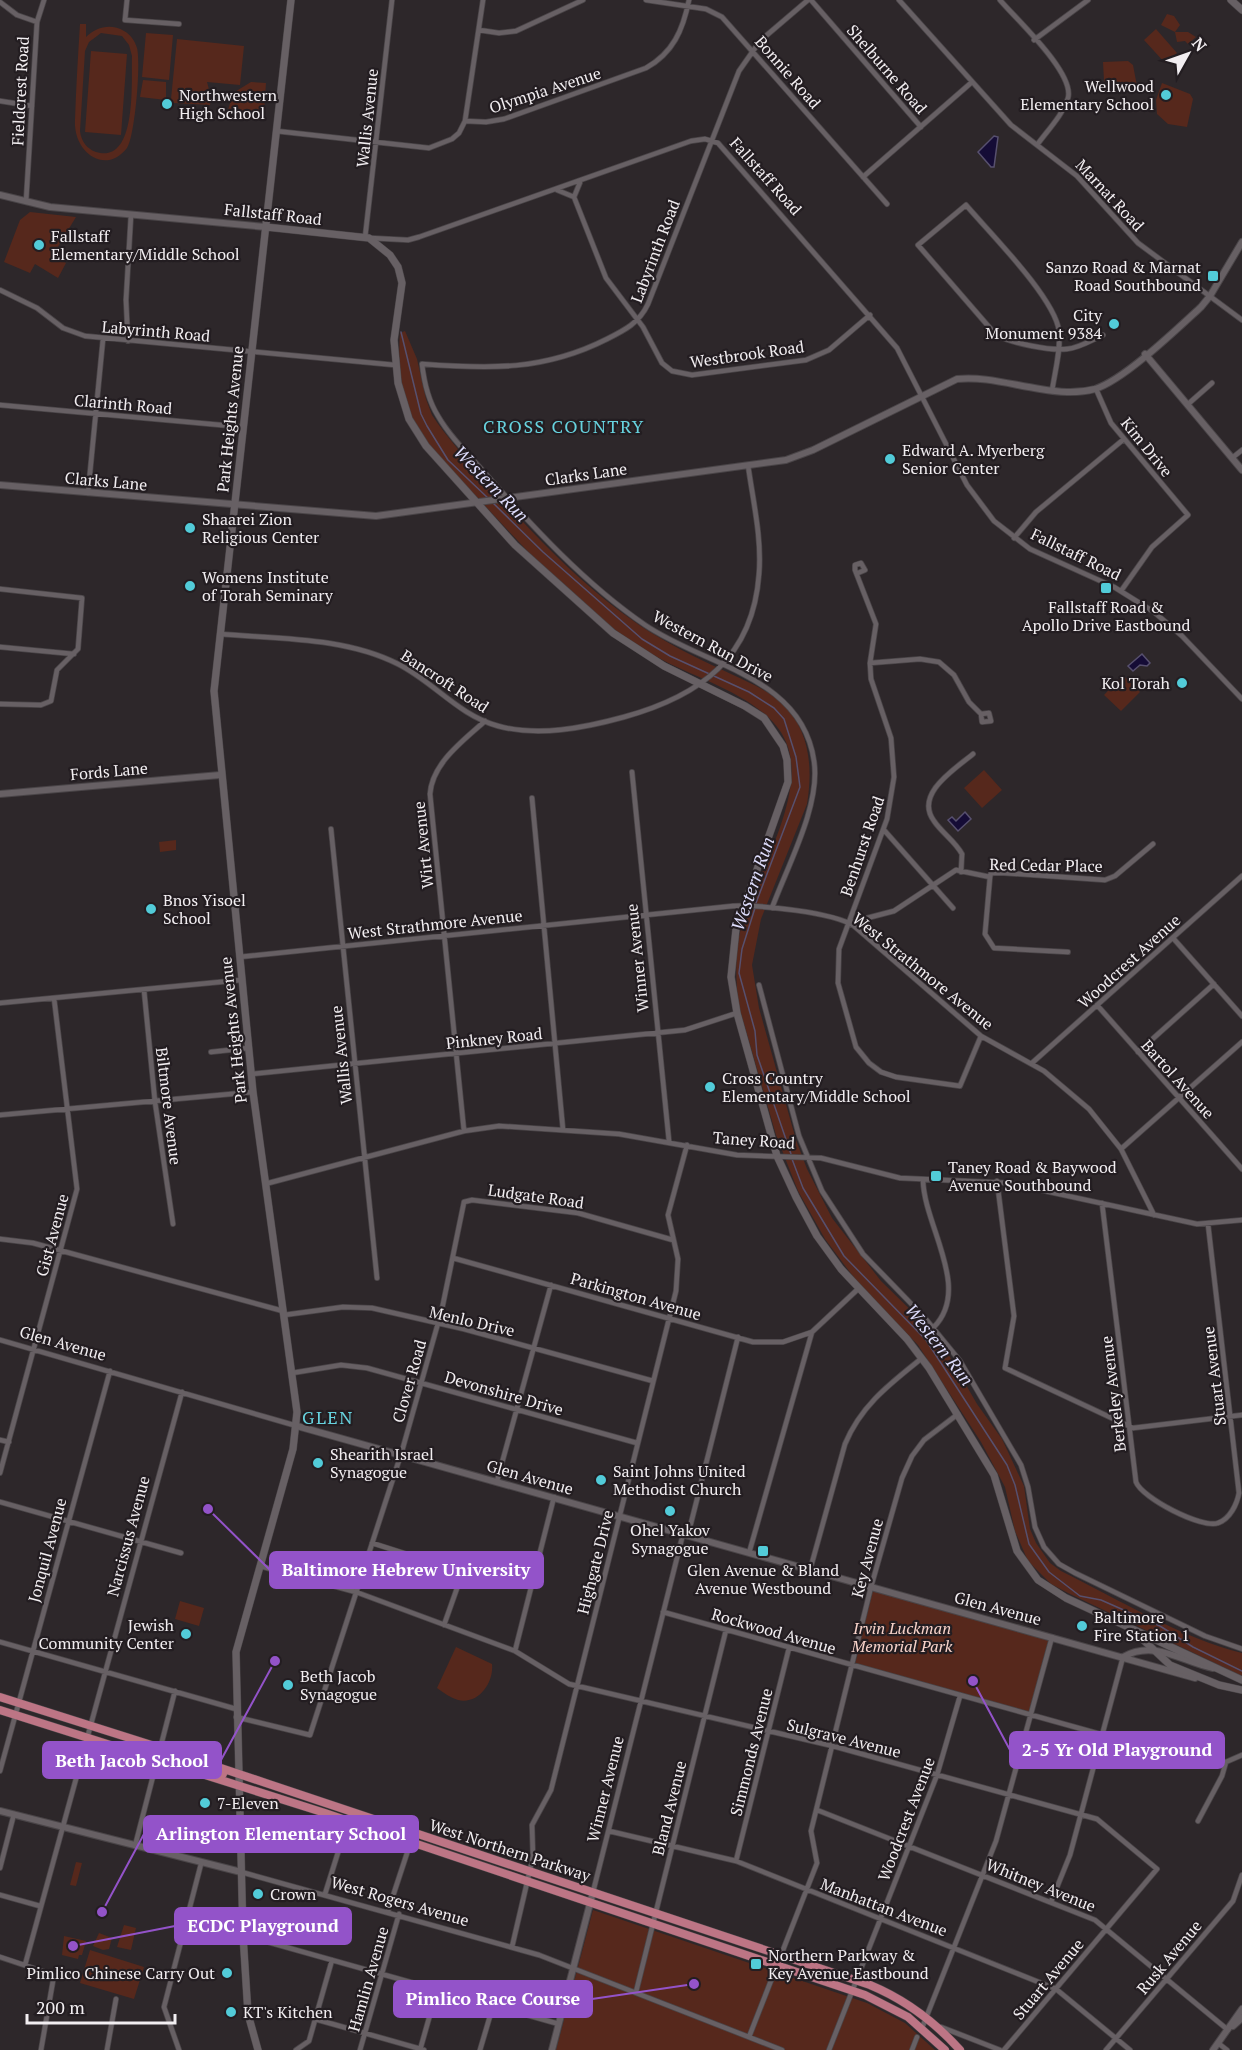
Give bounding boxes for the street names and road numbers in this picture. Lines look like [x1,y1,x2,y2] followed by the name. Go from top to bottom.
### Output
[842,20,932,119] street label: Shelburne Road
[750,31,826,113] street label: Bonnie Road
[6,36,34,146] street label: Fieldcrest Road
[486,62,604,118] street label: Olympia Avenue
[351,67,383,169] street label: Wallis Avenue
[725,132,807,220] street label: Fallstaff Road
[1071,154,1149,236] street label: Marnat Road
[625,196,685,306] street label: Labyrinth Road
[223,198,323,230] street label: Fallstaff Road
[101,315,211,347] street label: Labyrinth Road
[688,335,806,373] street label: Westbrook Road
[211,345,249,493] street label: Park Heights Avenue
[73,389,173,419] street label: Clarinth Road
[1116,412,1178,482] street label: Kim Drive
[543,457,629,491] street label: Clarks Lane
[64,466,148,496] street label: Clarks Lane
[1027,523,1125,585] street label: Fallstaff Road
[649,605,777,687] street label: Western Run Drive
[397,644,493,718] street label: Bancroft Road
[69,757,149,785] street label: Fords Lane
[835,793,889,899] street label: Benhurst Road
[407,800,439,890] street label: Wirt Avenue
[989,853,1103,877] street label: Red Cedar Place
[620,903,654,1013] street label: Winner Avenue
[347,904,523,944] street label: West Strathmore Avenue
[848,907,998,1035] street label: West Strathmore Avenue
[1073,909,1185,1013] street label: Woodcrest Avenue
[214,956,252,1104] street label: Park Heights Avenue
[325,1004,357,1106] street label: Wallis Avenue
[445,1022,544,1054] street label: Pinkney Road
[1136,1035,1220,1123] street label: Bartol Avenue
[151,1046,187,1166] street label: Biltmore Avenue
[712,1126,796,1154] street label: Taney Road
[486,1178,586,1214] street label: Ludgate Road
[30,1191,74,1279] street label: Gist Avenue
[568,1267,704,1325] street label: Parkington Avenue
[427,1300,517,1342] street label: Menlo Drive
[17,1320,109,1366] street label: Glen Avenue
[1197,1325,1231,1427] street label: Stuart Avenue
[1095,1335,1131,1453] street label: Berkeley Avenue
[387,1337,431,1425] street label: Clover Road
[442,1366,566,1420] street label: Devonshire Drive
[484,1454,576,1500] street label: Glen Avenue
[101,1473,155,1599] street label: Narcissus Avenue
[22,1495,72,1605] street label: Jonquil Avenue
[571,1508,619,1616] street label: Highgate Drive
[846,1516,888,1600] street label: Key Avenue
[952,1586,1044,1630] street label: Glen Avenue
[709,1603,839,1659] street label: Rockwood Avenue
[724,1686,778,1818] street label: Simmonds Avenue
[785,1713,903,1763] street label: Sulgrave Avenue
[581,1733,629,1845] street label: Winner Avenue
[872,1754,940,1884] street label: Woodcrest Avenue
[647,1758,691,1858] street label: Bland Avenue
[427,1814,594,1887] street label: West Northern Parkway
[983,1853,1099,1917] street label: Whitney Avenue
[328,1871,472,1931] street label: West Rogers Avenue
[817,1873,951,1941] street label: Manhattan Avenue
[1131,1915,1207,1999] street label: Rusk Avenue
[342,1924,394,2034] street label: Hamlin Avenue
[1007,1934,1089,2024] street label: Stuart Avenue

